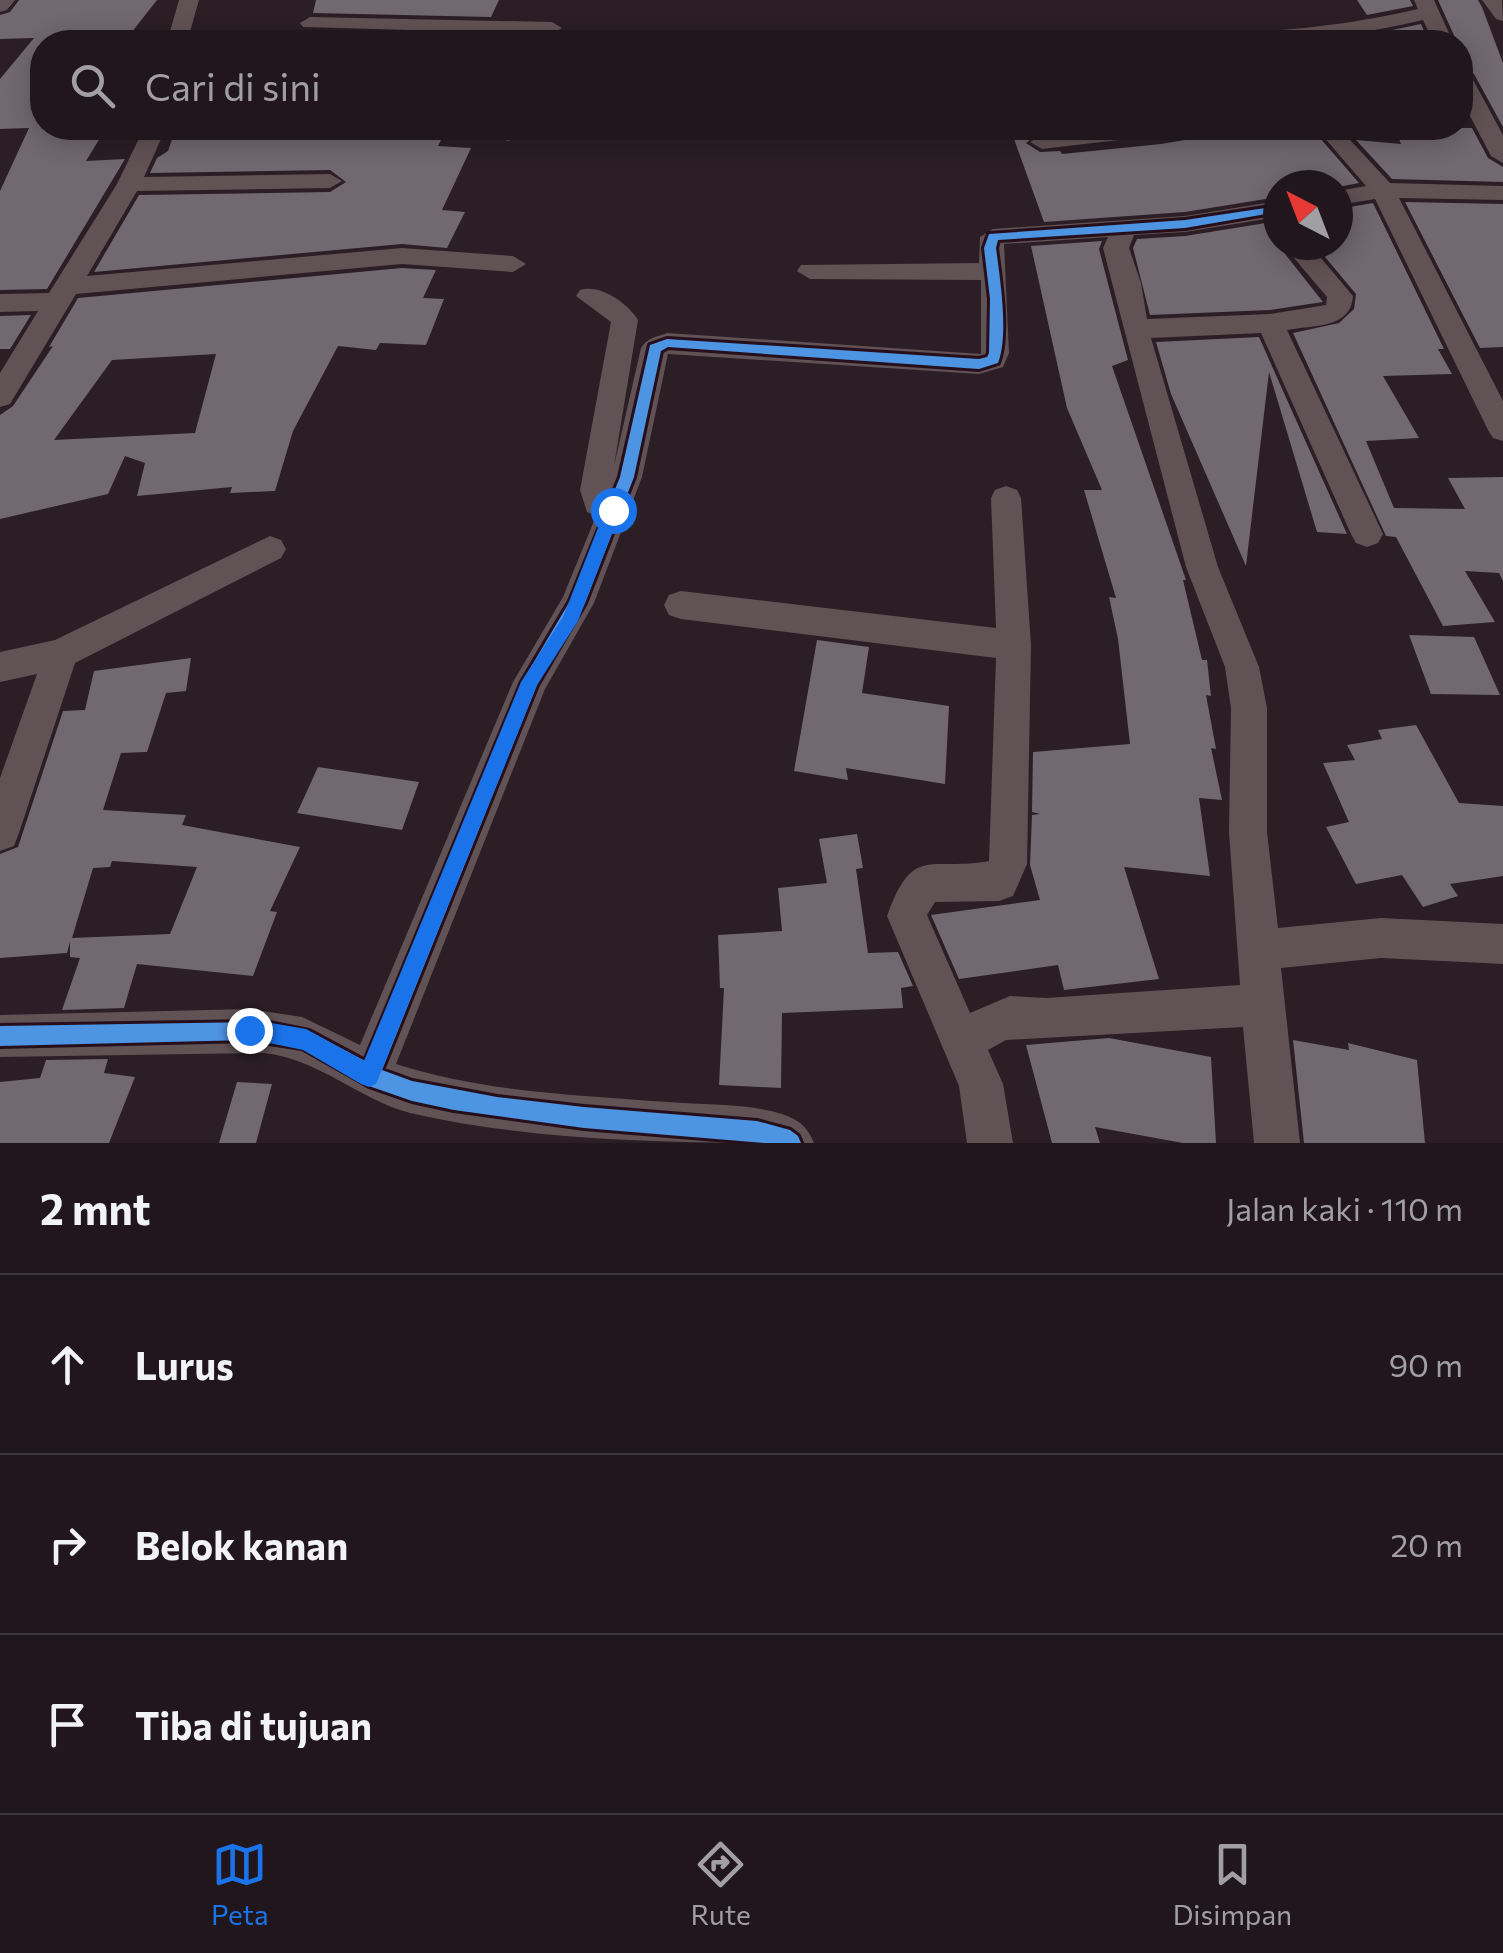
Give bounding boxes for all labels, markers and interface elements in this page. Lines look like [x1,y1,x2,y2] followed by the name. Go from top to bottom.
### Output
[30,30,1473,140] search box
[65,58,120,113] icon: search
[145,62,321,109] text: Cari di sini
[1263,170,1353,260] north arrow
[591,488,637,534] route start
[227,1008,273,1054] route end
[40,1182,151,1234] text: 2 mnt
[1226,1188,1463,1228] text: Jalan kaki · 110 m
[40,1337,95,1392] icon: ahead
[135,1341,234,1388] text: Lurus
[1389,1344,1463,1384] text: 90 m
[40,1517,95,1572] icon: right
[135,1521,348,1568] text: Belok kanan
[1390,1524,1463,1564] text: 20 m
[40,1697,95,1752] icon: arrive
[135,1701,372,1748] text: Tiba di tujuan
[211,1837,269,1931] tab: Peta
[691,1837,751,1931] tab: Rute
[1173,1837,1292,1931] tab: Disimpan

